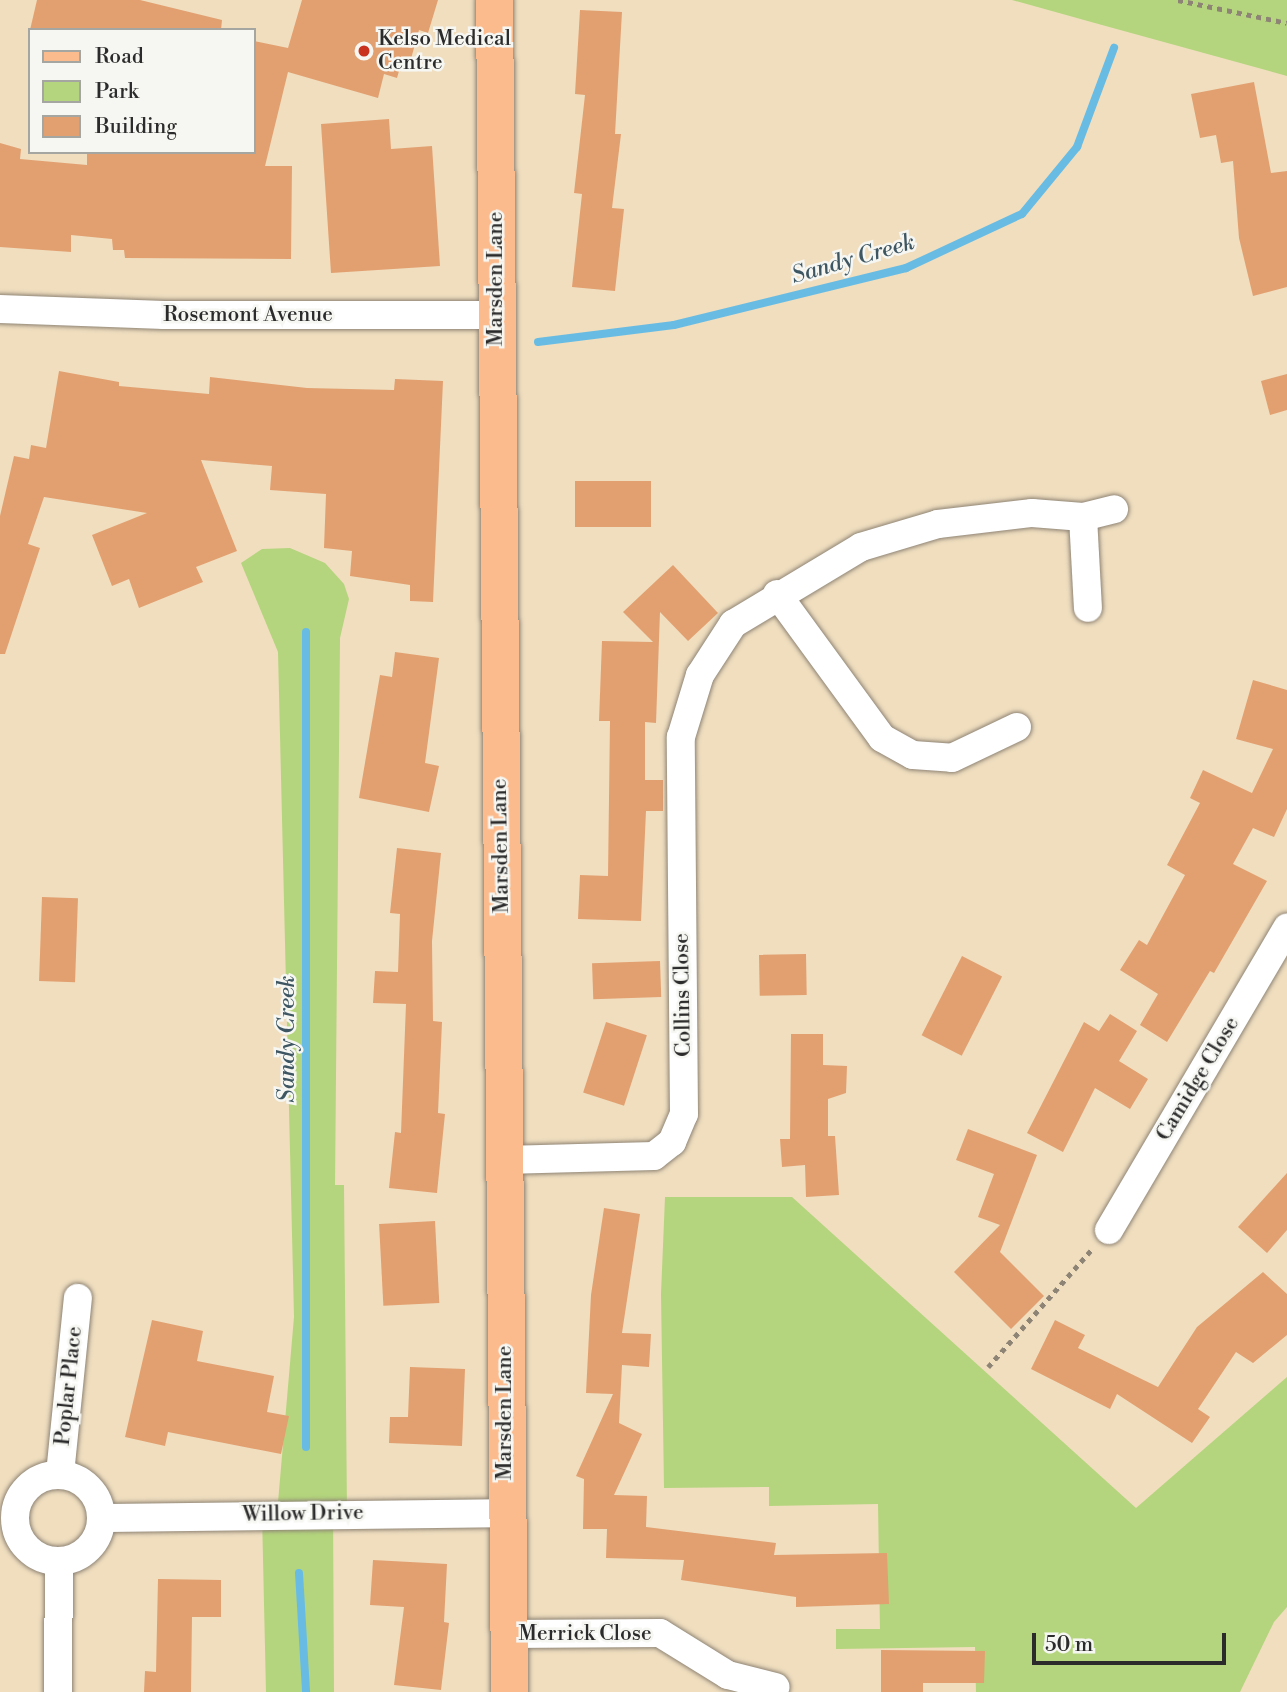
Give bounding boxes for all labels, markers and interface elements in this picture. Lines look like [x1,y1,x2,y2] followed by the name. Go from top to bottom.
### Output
[378,26,511,76] place label: Kelso Medical Centre
[28,28,256,154] legend
[356,43,372,59] marker: Kelso Medical Centre
[95,44,144,70] text: Road
[95,79,139,105] text: Park
[95,114,177,140] text: Building
[483,212,509,346] street label: Marsden Lane
[788,228,918,290] water label: Sandy Creek
[163,302,333,328] street label: Rosemont Avenue
[487,779,515,913] street label: Marsden Lane
[669,933,697,1057] street label: Collins Close
[273,975,301,1103] water label: Sandy Creek
[1151,1012,1245,1146] street label: Camidge Close
[50,1325,88,1447] street label: Poplar Place
[492,1346,518,1480] street label: Marsden Lane
[242,1500,364,1528] street label: Willow Drive
[1035,1618,1229,1662] scale bar
[518,1621,652,1647] street label: Merrick Close
[1045,1632,1093,1658] text: 50 m

